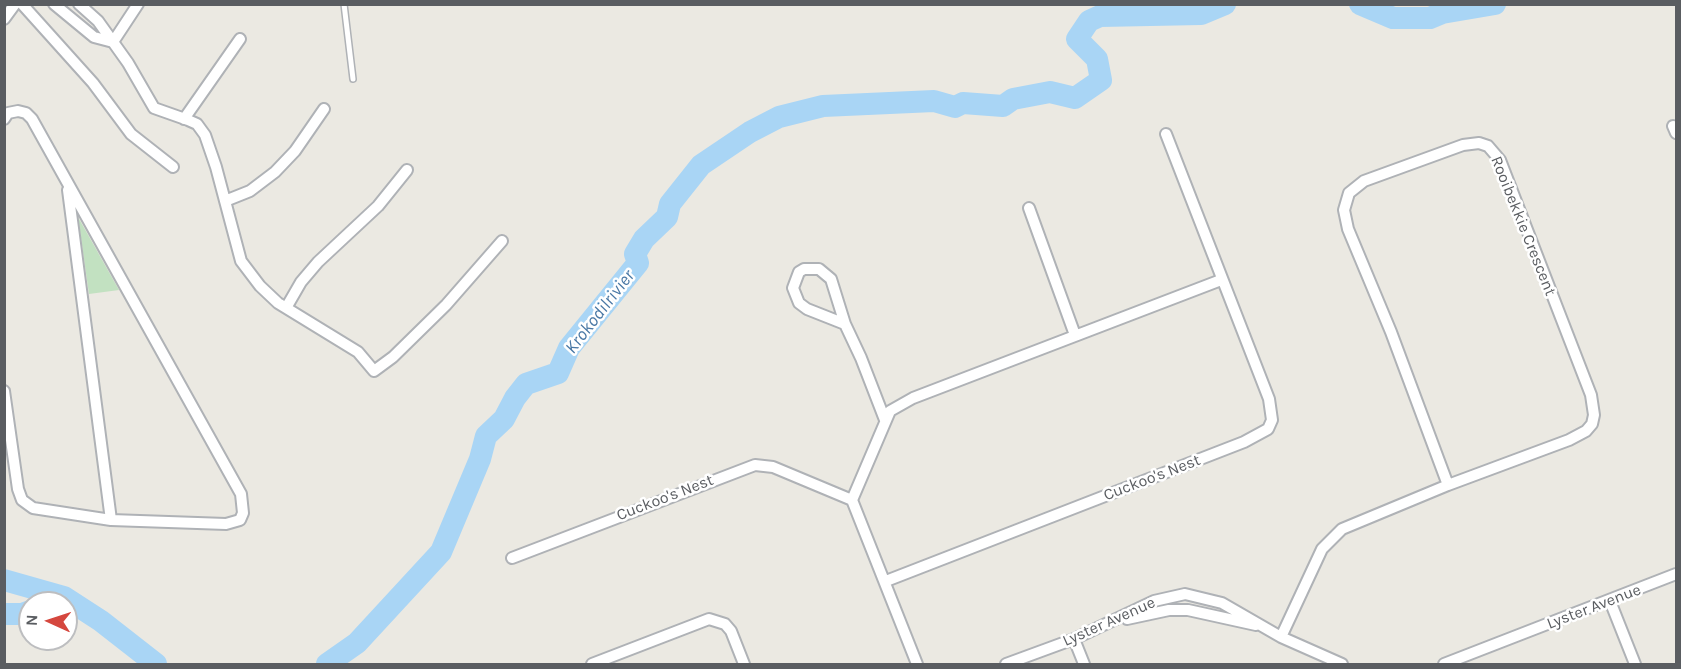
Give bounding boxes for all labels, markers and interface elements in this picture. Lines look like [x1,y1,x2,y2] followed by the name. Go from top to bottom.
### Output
[1486,153,1560,299] street label: Rooibekkie Crescent
[561,266,639,358] water label: Krokodilrivier
[1101,451,1203,505] street label: Cuckoo's Nest
[614,471,716,525] street label: Cuckoo's Nest
[1544,580,1644,634] street label: Lyster Avenue
[18,591,78,651] north arrow
[1060,593,1158,651] street label: Lyster Avenue
[22,614,41,626] text: N

